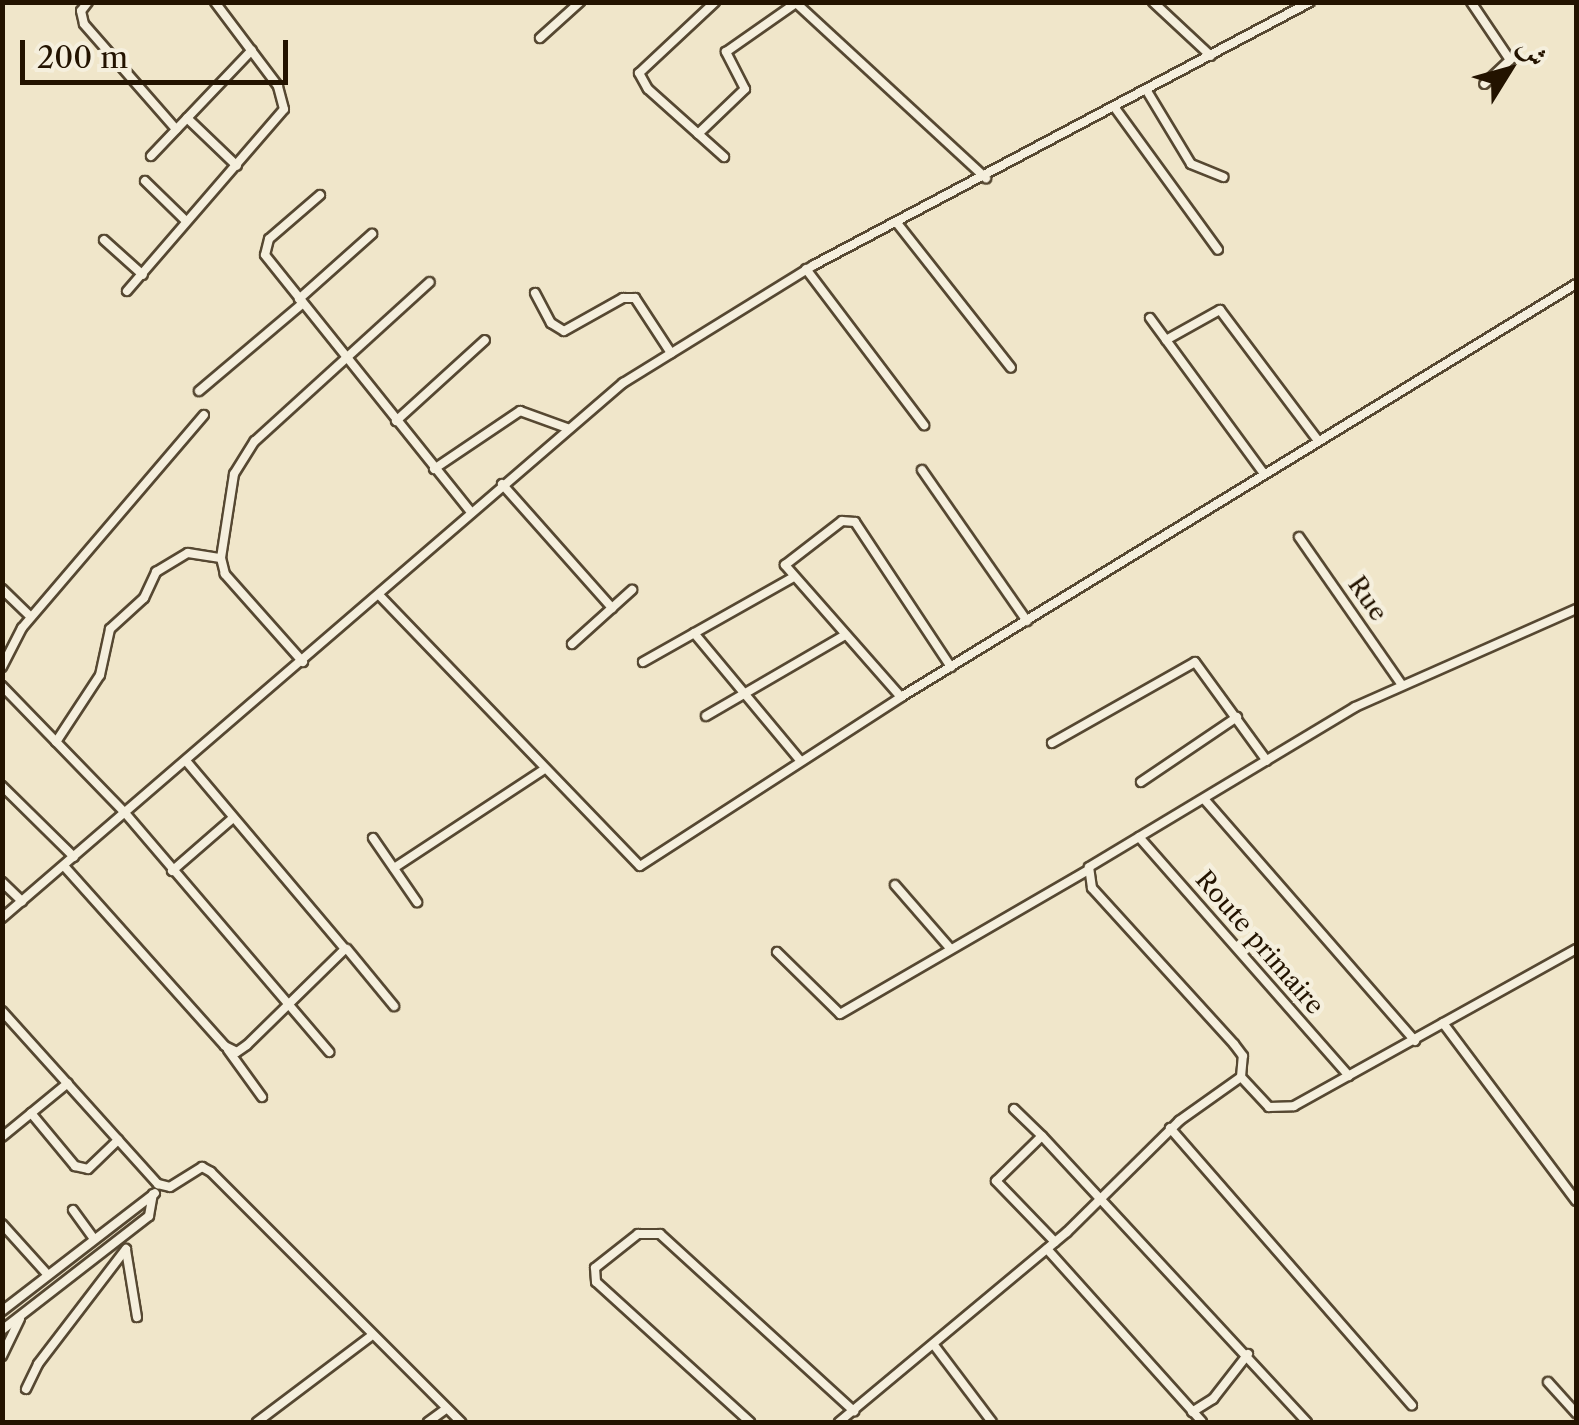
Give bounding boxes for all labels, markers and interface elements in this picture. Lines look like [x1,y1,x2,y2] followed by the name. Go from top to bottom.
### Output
[25,20,292,82] scale bar
[1459,20,1559,120] north arrow
[1511,31,1555,73] text: ش
[37,39,128,76] text: 200 m
[1341,571,1393,627] street label: Rue
[1189,865,1329,1021] street label: Route primaire

